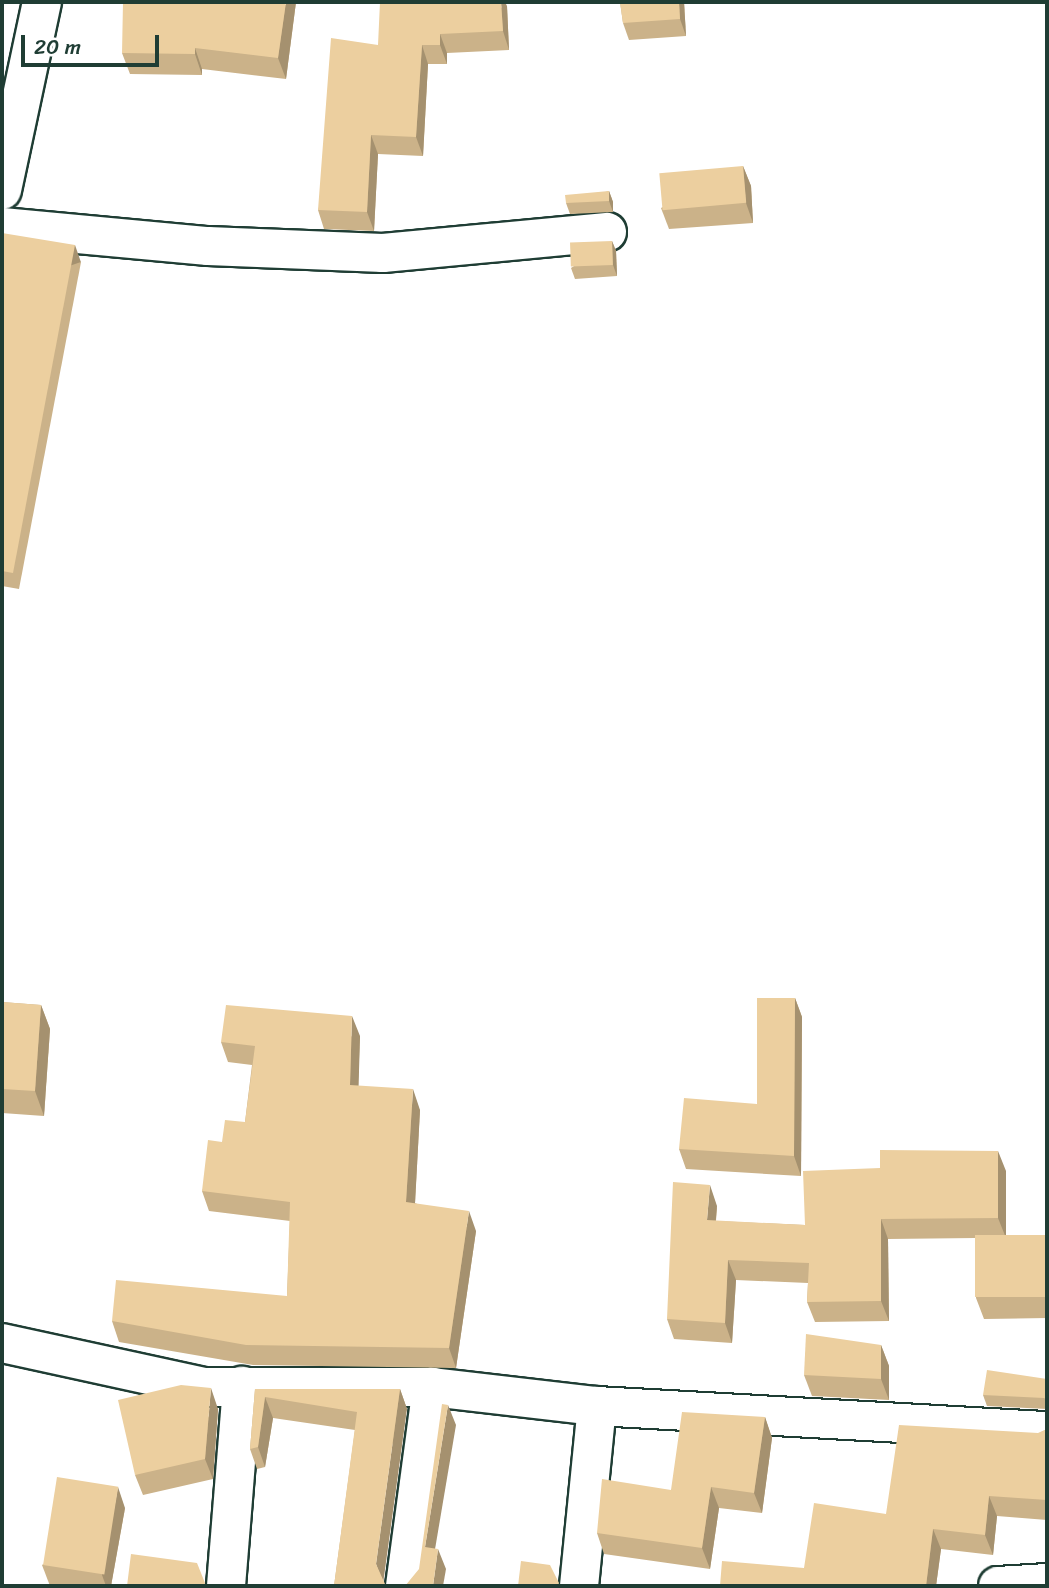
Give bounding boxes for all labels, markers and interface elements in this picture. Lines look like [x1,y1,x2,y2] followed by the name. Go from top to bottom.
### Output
[24,21,163,65] scale bar
[34,28,81,66] text: 20 m

